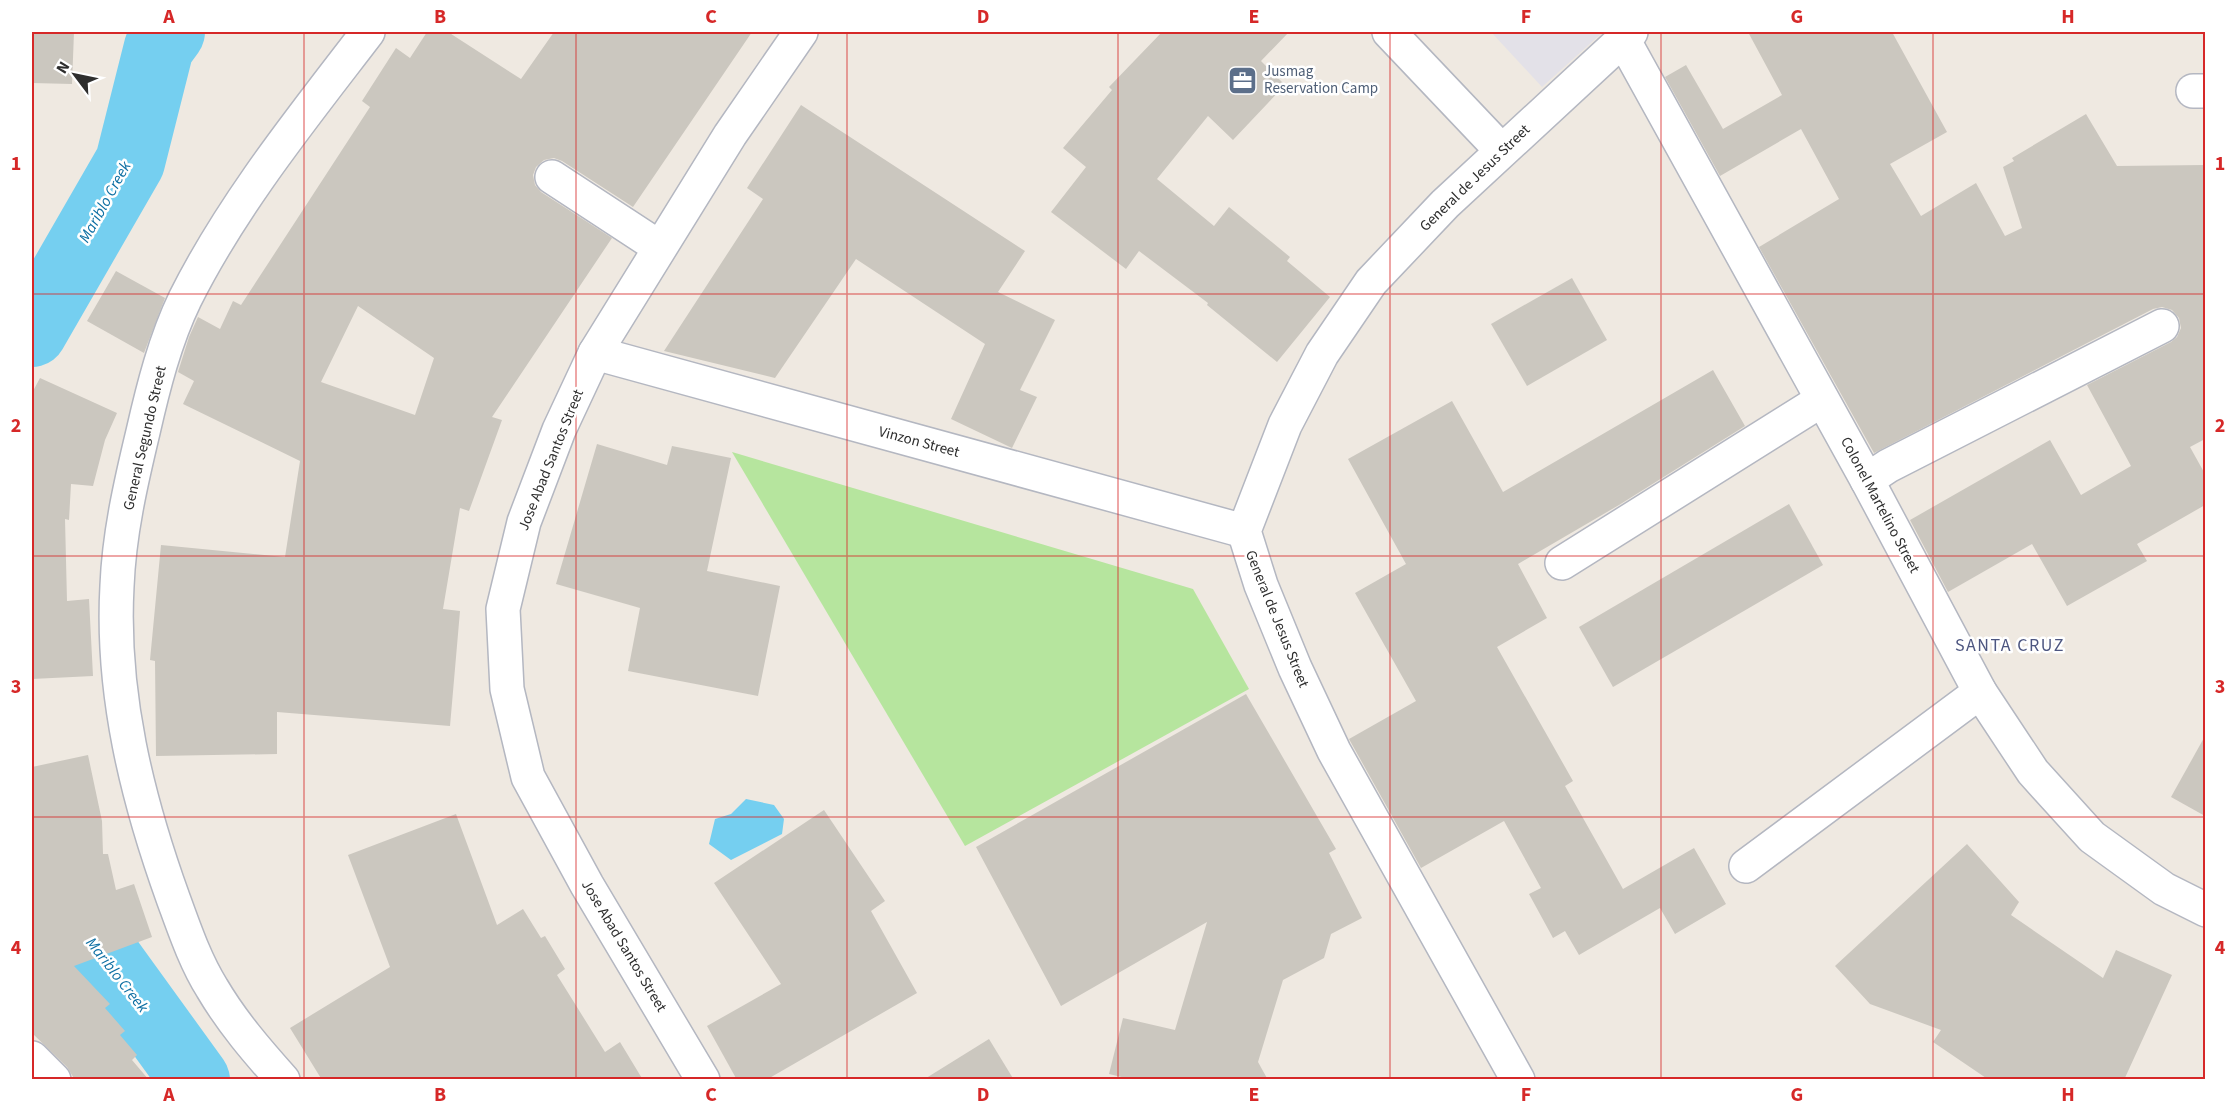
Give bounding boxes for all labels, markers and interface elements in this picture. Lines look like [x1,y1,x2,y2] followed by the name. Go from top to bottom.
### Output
[162,3,175,31] text: A
[434,3,446,31] text: B
[705,3,717,31] text: C
[977,3,989,31] text: D
[1249,3,1259,31] text: E
[1521,3,1531,31] text: F
[1791,3,1803,31] text: G
[2061,3,2075,31] text: H
[45,45,105,105] north arrow
[51,57,75,78] text: N
[1264,61,1378,99] place label: Jusmag Reservation Camp
[1227,64,1259,96] office icon: Jusmag Reservation Camp
[1415,120,1535,236] street label: General de Jesus Street
[11,150,21,178] text: 1
[2215,150,2225,178] text: 1
[74,157,137,247] water label: Mariblo Creek
[118,364,172,512] street label: General Segundo Street
[513,386,589,534] street label: Jose Abad Santos Street
[11,412,21,440] text: 2
[2215,412,2225,440] text: 2
[876,421,962,463] street label: Vinzon Street
[1835,433,1925,577] street label: Colonel Martelino Street
[1240,547,1314,691] street label: General de Jesus Street
[1955,633,2065,658] district label: SANTA CRUZ
[11,673,21,701] text: 3
[2215,673,2225,701] text: 3
[576,876,672,1016] street label: Jose Abad Santos Street
[81,933,154,1018] water label: Mariblo Creek
[11,934,22,962] text: 4
[2215,934,2226,962] text: 4
[162,1081,175,1109] text: A
[434,1081,446,1109] text: B
[705,1081,717,1109] text: C
[977,1081,989,1109] text: D
[1249,1081,1259,1109] text: E
[1521,1081,1531,1109] text: F
[1791,1081,1803,1109] text: G
[2061,1081,2075,1109] text: H

